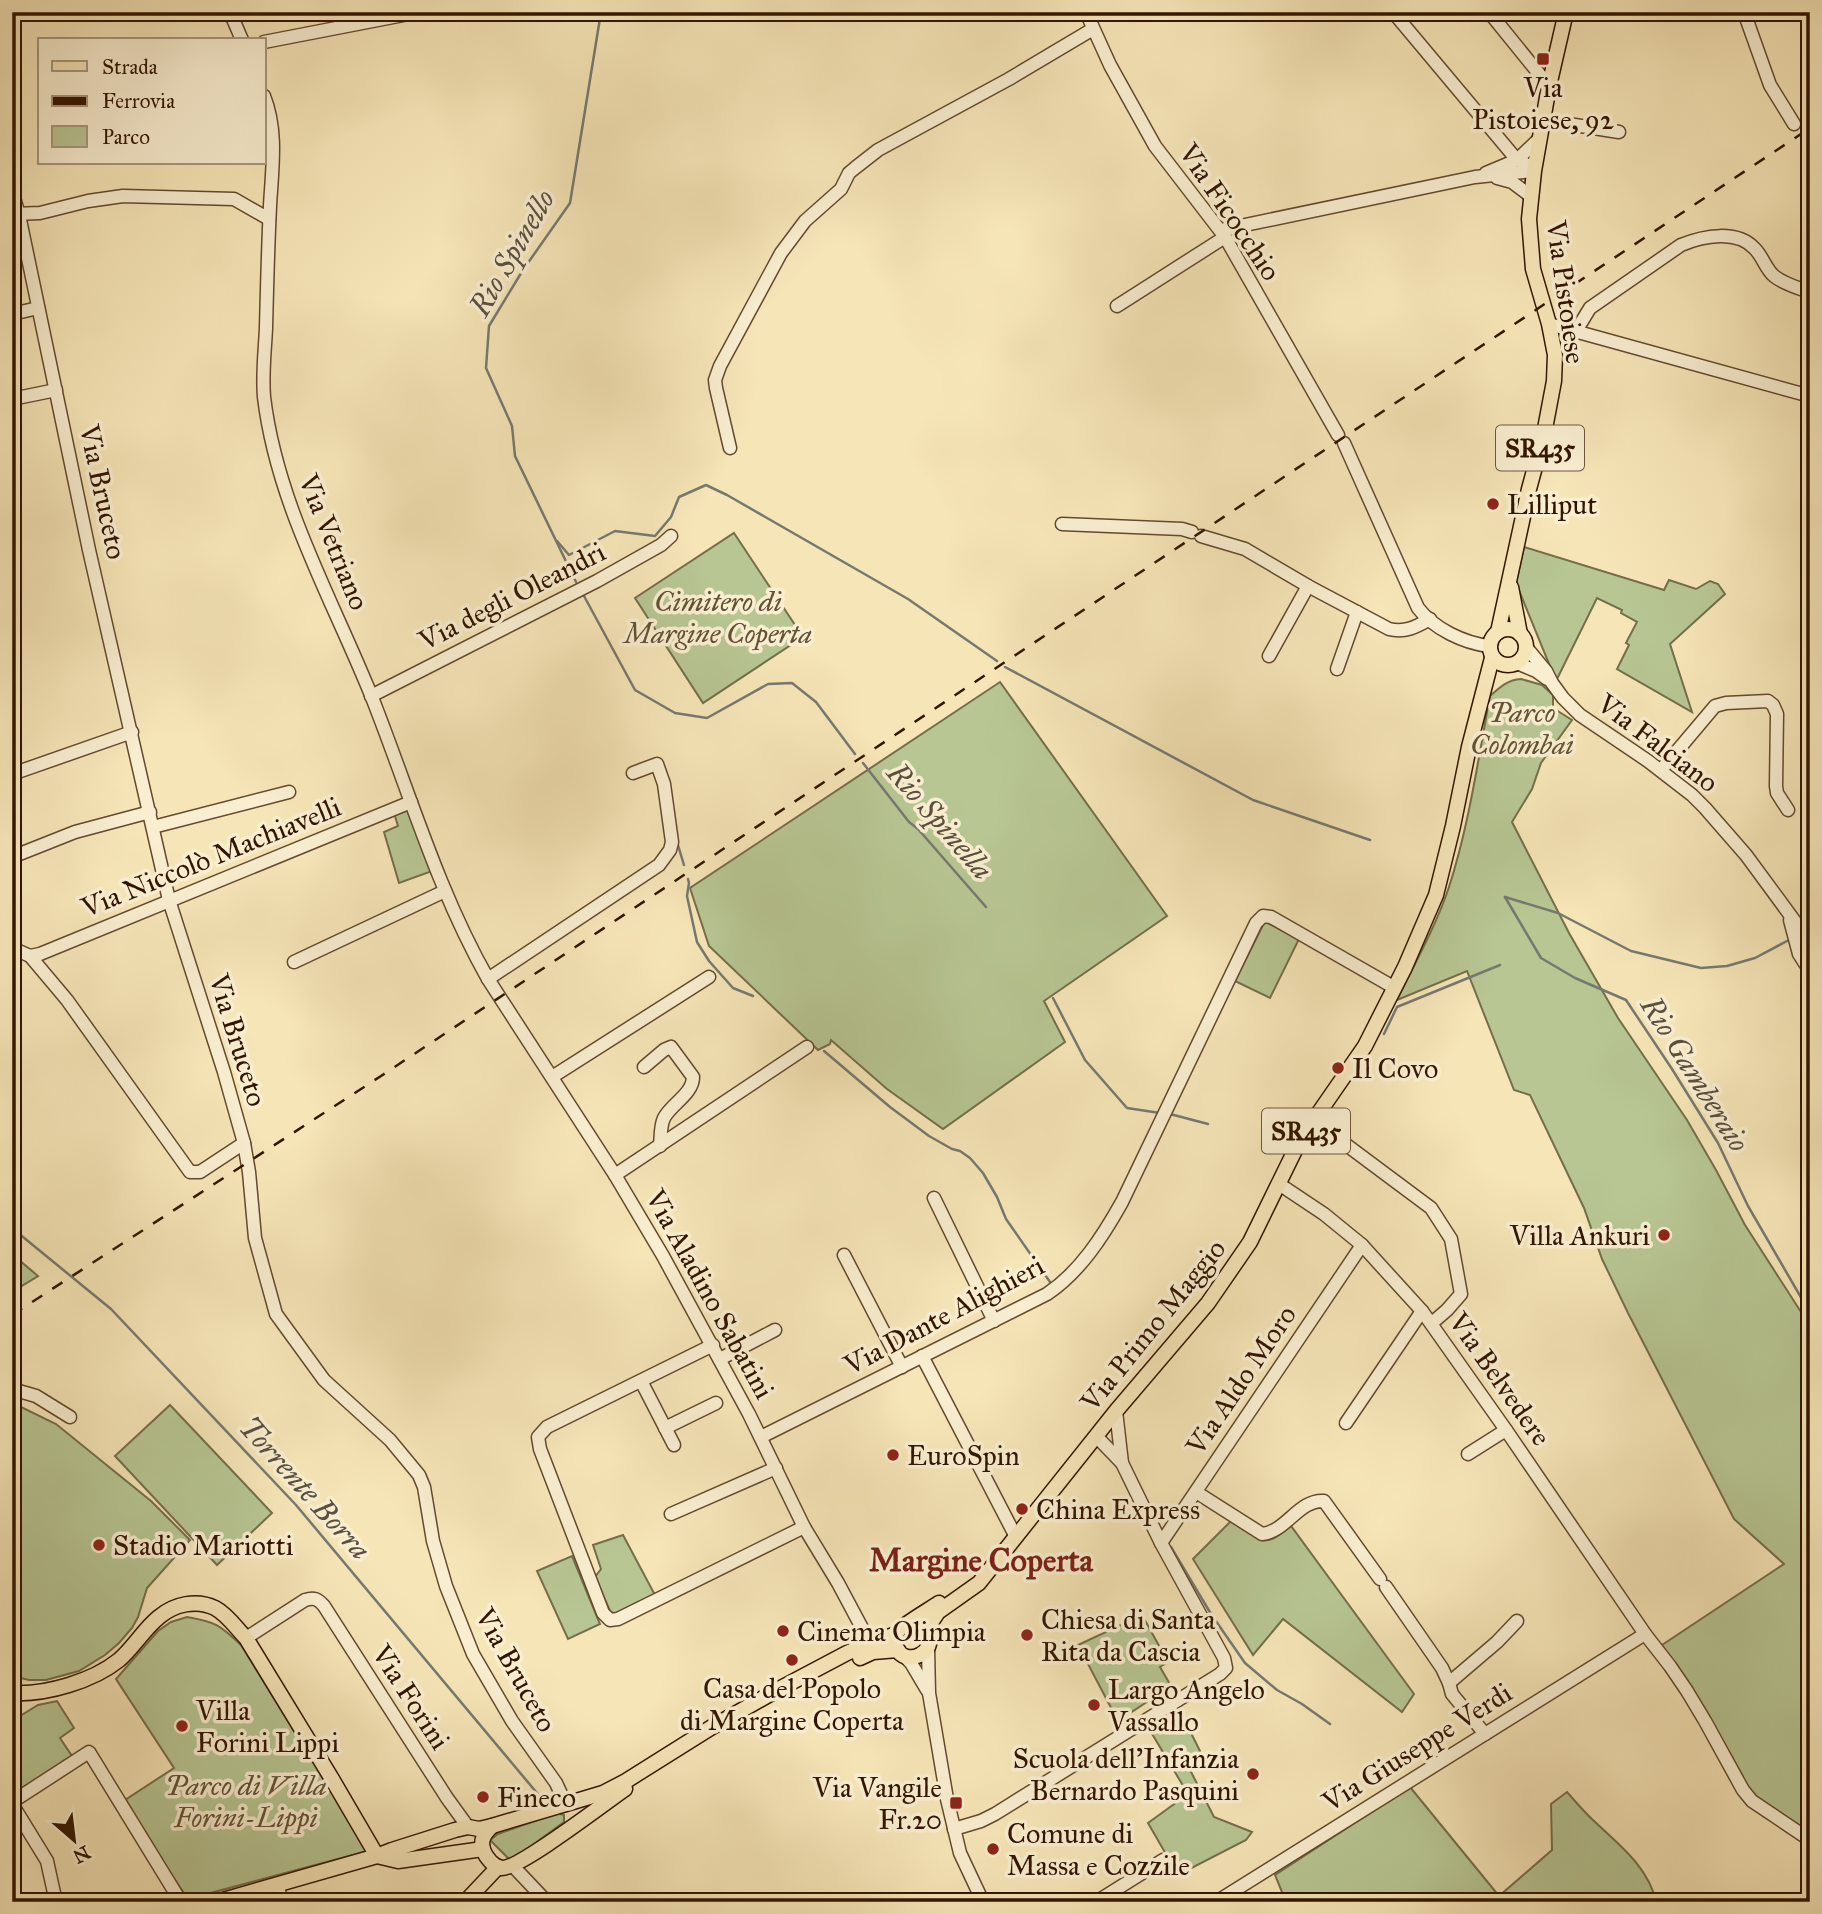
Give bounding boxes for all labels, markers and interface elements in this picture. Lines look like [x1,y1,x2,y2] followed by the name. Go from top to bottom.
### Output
[38,38,266,164] legend
[1535,51,1551,67] marker: Via Pistoiese, 92
[102,54,158,80] text: Strada
[1472,70,1614,137] place label: Via Pistoiese, 92
[102,88,175,114] text: Ferrovia
[102,124,150,150] text: Parco
[1171,136,1289,287] street label: Via Ficocchio
[461,183,563,324] water label: Rio Spinello
[1538,217,1593,366] street label: Via Pistoiese
[71,421,134,562] street label: Via Bruceto
[1496,426,1584,470] road number: SR435
[291,468,377,615] street label: Via Vetriano
[1507,487,1597,522] place label: Lilliput
[1485,496,1501,512] marker: Lilliput
[412,534,611,659] street label: Via degli Oleandri
[621,584,812,651] park label: Cimitero di Margine Coperta
[1590,685,1726,800] street label: Via Falciano
[1470,695,1574,762] park label: Parco Colombai
[878,755,1000,887] water label: Rio Spinella
[75,789,346,925] street label: Via Niccolò Machiavelli
[201,969,275,1110] street label: Via Bruceto
[1632,989,1757,1158] water label: Rio Gamberaio
[1352,1051,1438,1086] place label: Il Covo
[1330,1060,1346,1076] marker: Il Covo
[1262,1108,1350,1154] road number: SR435
[637,1182,782,1405] street label: Via Aladino Sabatini
[1509,1218,1650,1253] place label: Villa Ankuri
[1656,1227,1672,1243] marker: Villa Ankuri
[1072,1232,1233,1419] street label: Via Primo Maggio
[837,1247,1050,1383] street label: Via Dante Alighieri
[1178,1298,1304,1462] street label: Via Aldo Moro
[1441,1305,1559,1452] street label: Via Belvedere
[231,1409,379,1567] water label: Torrente Borra
[907,1438,1020,1473] place label: EuroSpin
[885,1447,901,1463] marker: EuroSpin
[1036,1492,1200,1527] place label: China Express
[1014,1501,1030,1517] marker: China Express
[113,1528,294,1563] place label: Stadio Mariotti
[91,1537,107,1553] marker: Stadio Mariotti
[869,1541,1095,1580] district label: Margine Coperta
[467,1601,564,1738] street label: Via Bruceto
[1041,1602,1216,1669] place label: Chiesa di Santa Rita da Cascia
[797,1614,986,1649] place label: Cinema Olimpia
[775,1623,791,1639] marker: Cinema Olimpia
[1019,1627,1035,1643] marker: Chiesa di Santa Rita da Cascia
[364,1637,458,1756] street label: Via Forini
[784,1652,800,1668] marker: Casa del Popolo di Margine Coperta
[680,1671,904,1738] place label: Casa del Popolo di Margine Coperta
[1107,1672,1265,1739] place label: Largo Angelo Vassallo
[1315,1675,1518,1820] street label: Via Giuseppe Verdi
[195,1693,339,1760] place label: Villa Forini Lippi
[1086,1697,1102,1713] marker: Largo Angelo Vassallo
[174,1718,190,1734] marker: Villa Forini Lippi
[1013,1741,1239,1808] place label: Scuola dell'Infanzia Bernardo Pasquini
[1245,1766,1261,1782] marker: Scuola dell'Infanzia Bernardo Pasquini
[165,1768,327,1835] park label: Parco di Villa Forini-Lippi
[812,1770,942,1837] place label: Via Vangile Fr.20
[497,1780,576,1815] place label: Fineco
[475,1789,491,1805] marker: Fineco
[948,1795,964,1811] marker: Via Vangile Fr.20
[38,1806,108,1876] north arrow
[1007,1816,1190,1883] place label: Comune di Massa e Cozzile
[69,1841,94,1869] text: N
[985,1841,1001,1857] marker: Comune di Massa e Cozzile

